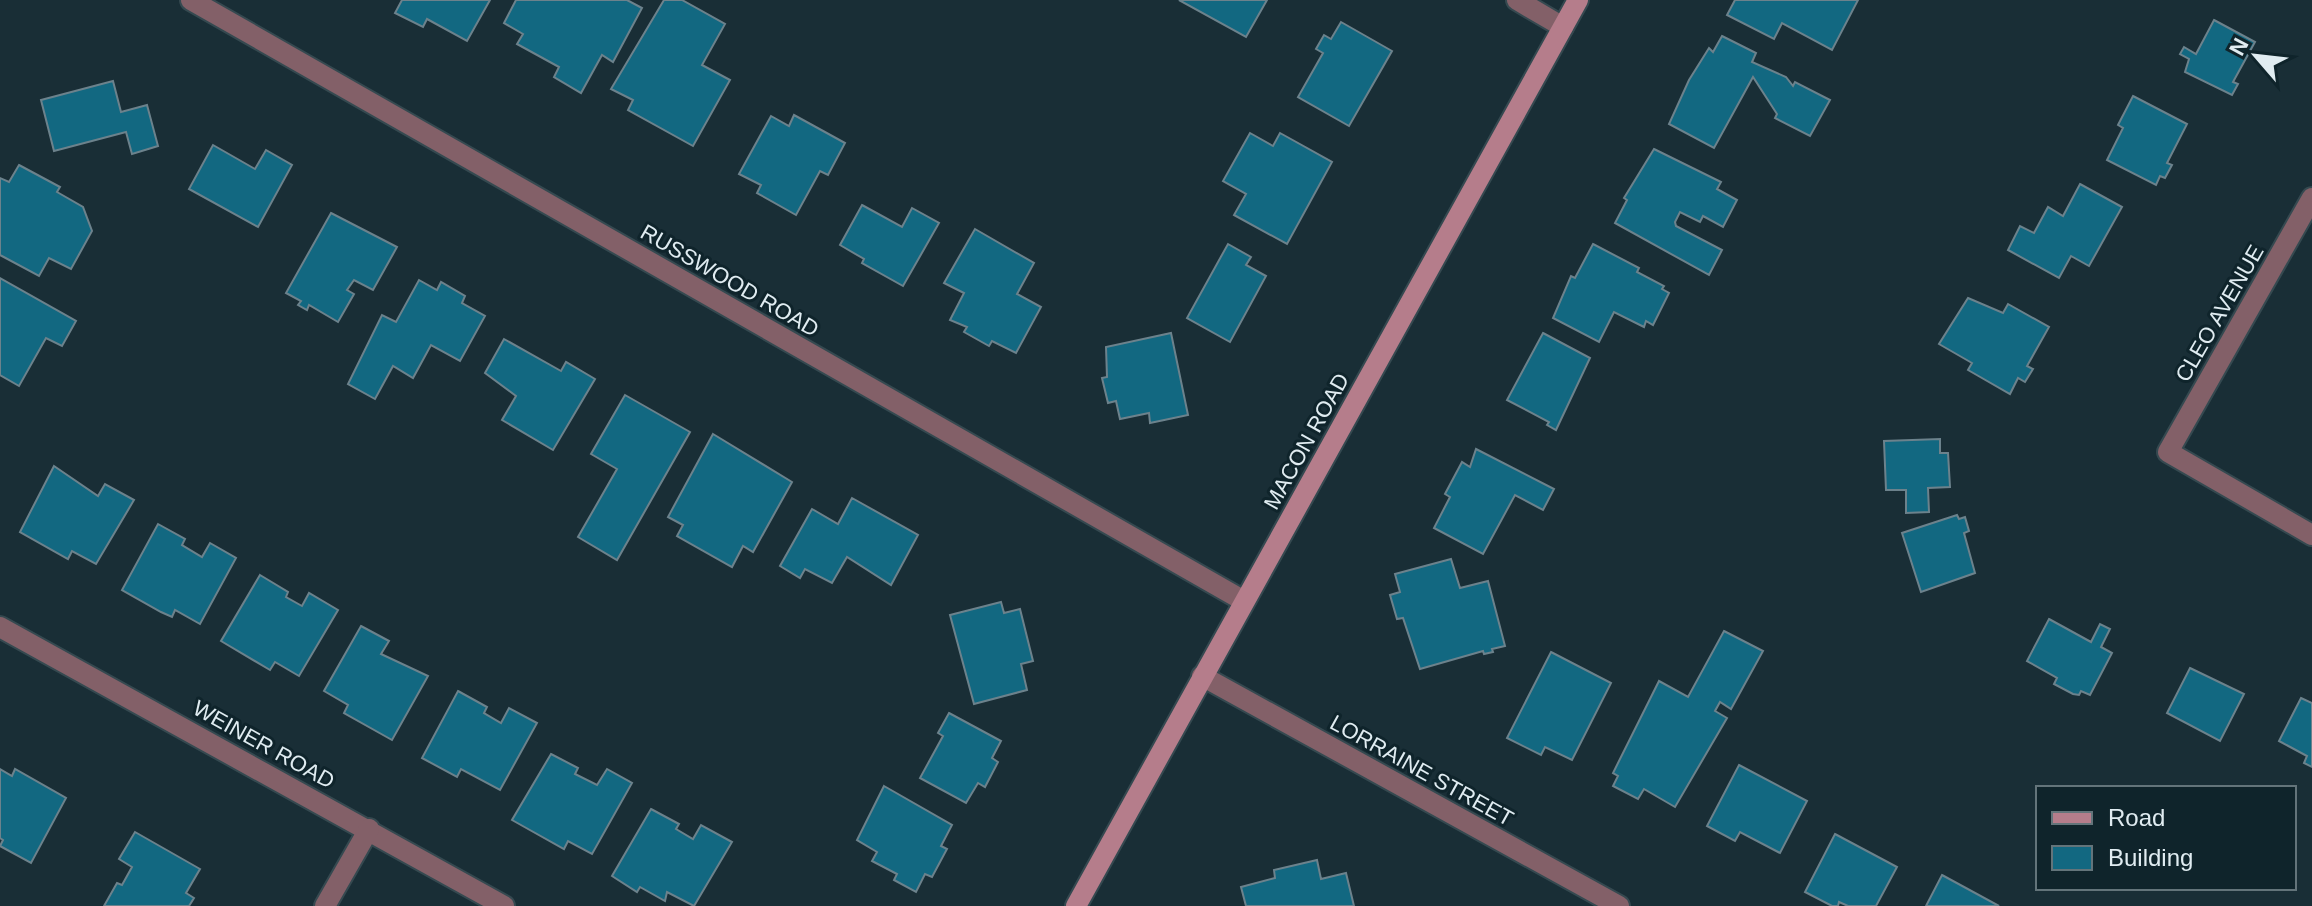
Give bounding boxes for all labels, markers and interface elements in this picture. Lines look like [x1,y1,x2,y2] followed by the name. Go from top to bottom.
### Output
[2216,16,2296,96] north arrow
[2224,34,2254,60] text: N
[636,219,823,342] street label: RUSSWOOD ROAD
[2170,240,2269,386] street label: CLEO AVENUE
[1259,369,1354,514] street label: MACON ROAD
[189,695,339,794] street label: WEINER ROAD
[1326,710,1518,831] street label: LORRAINE STREET
[2036,786,2296,890] legend
[2108,804,2165,831] text: Road
[2108,844,2193,871] text: Building

